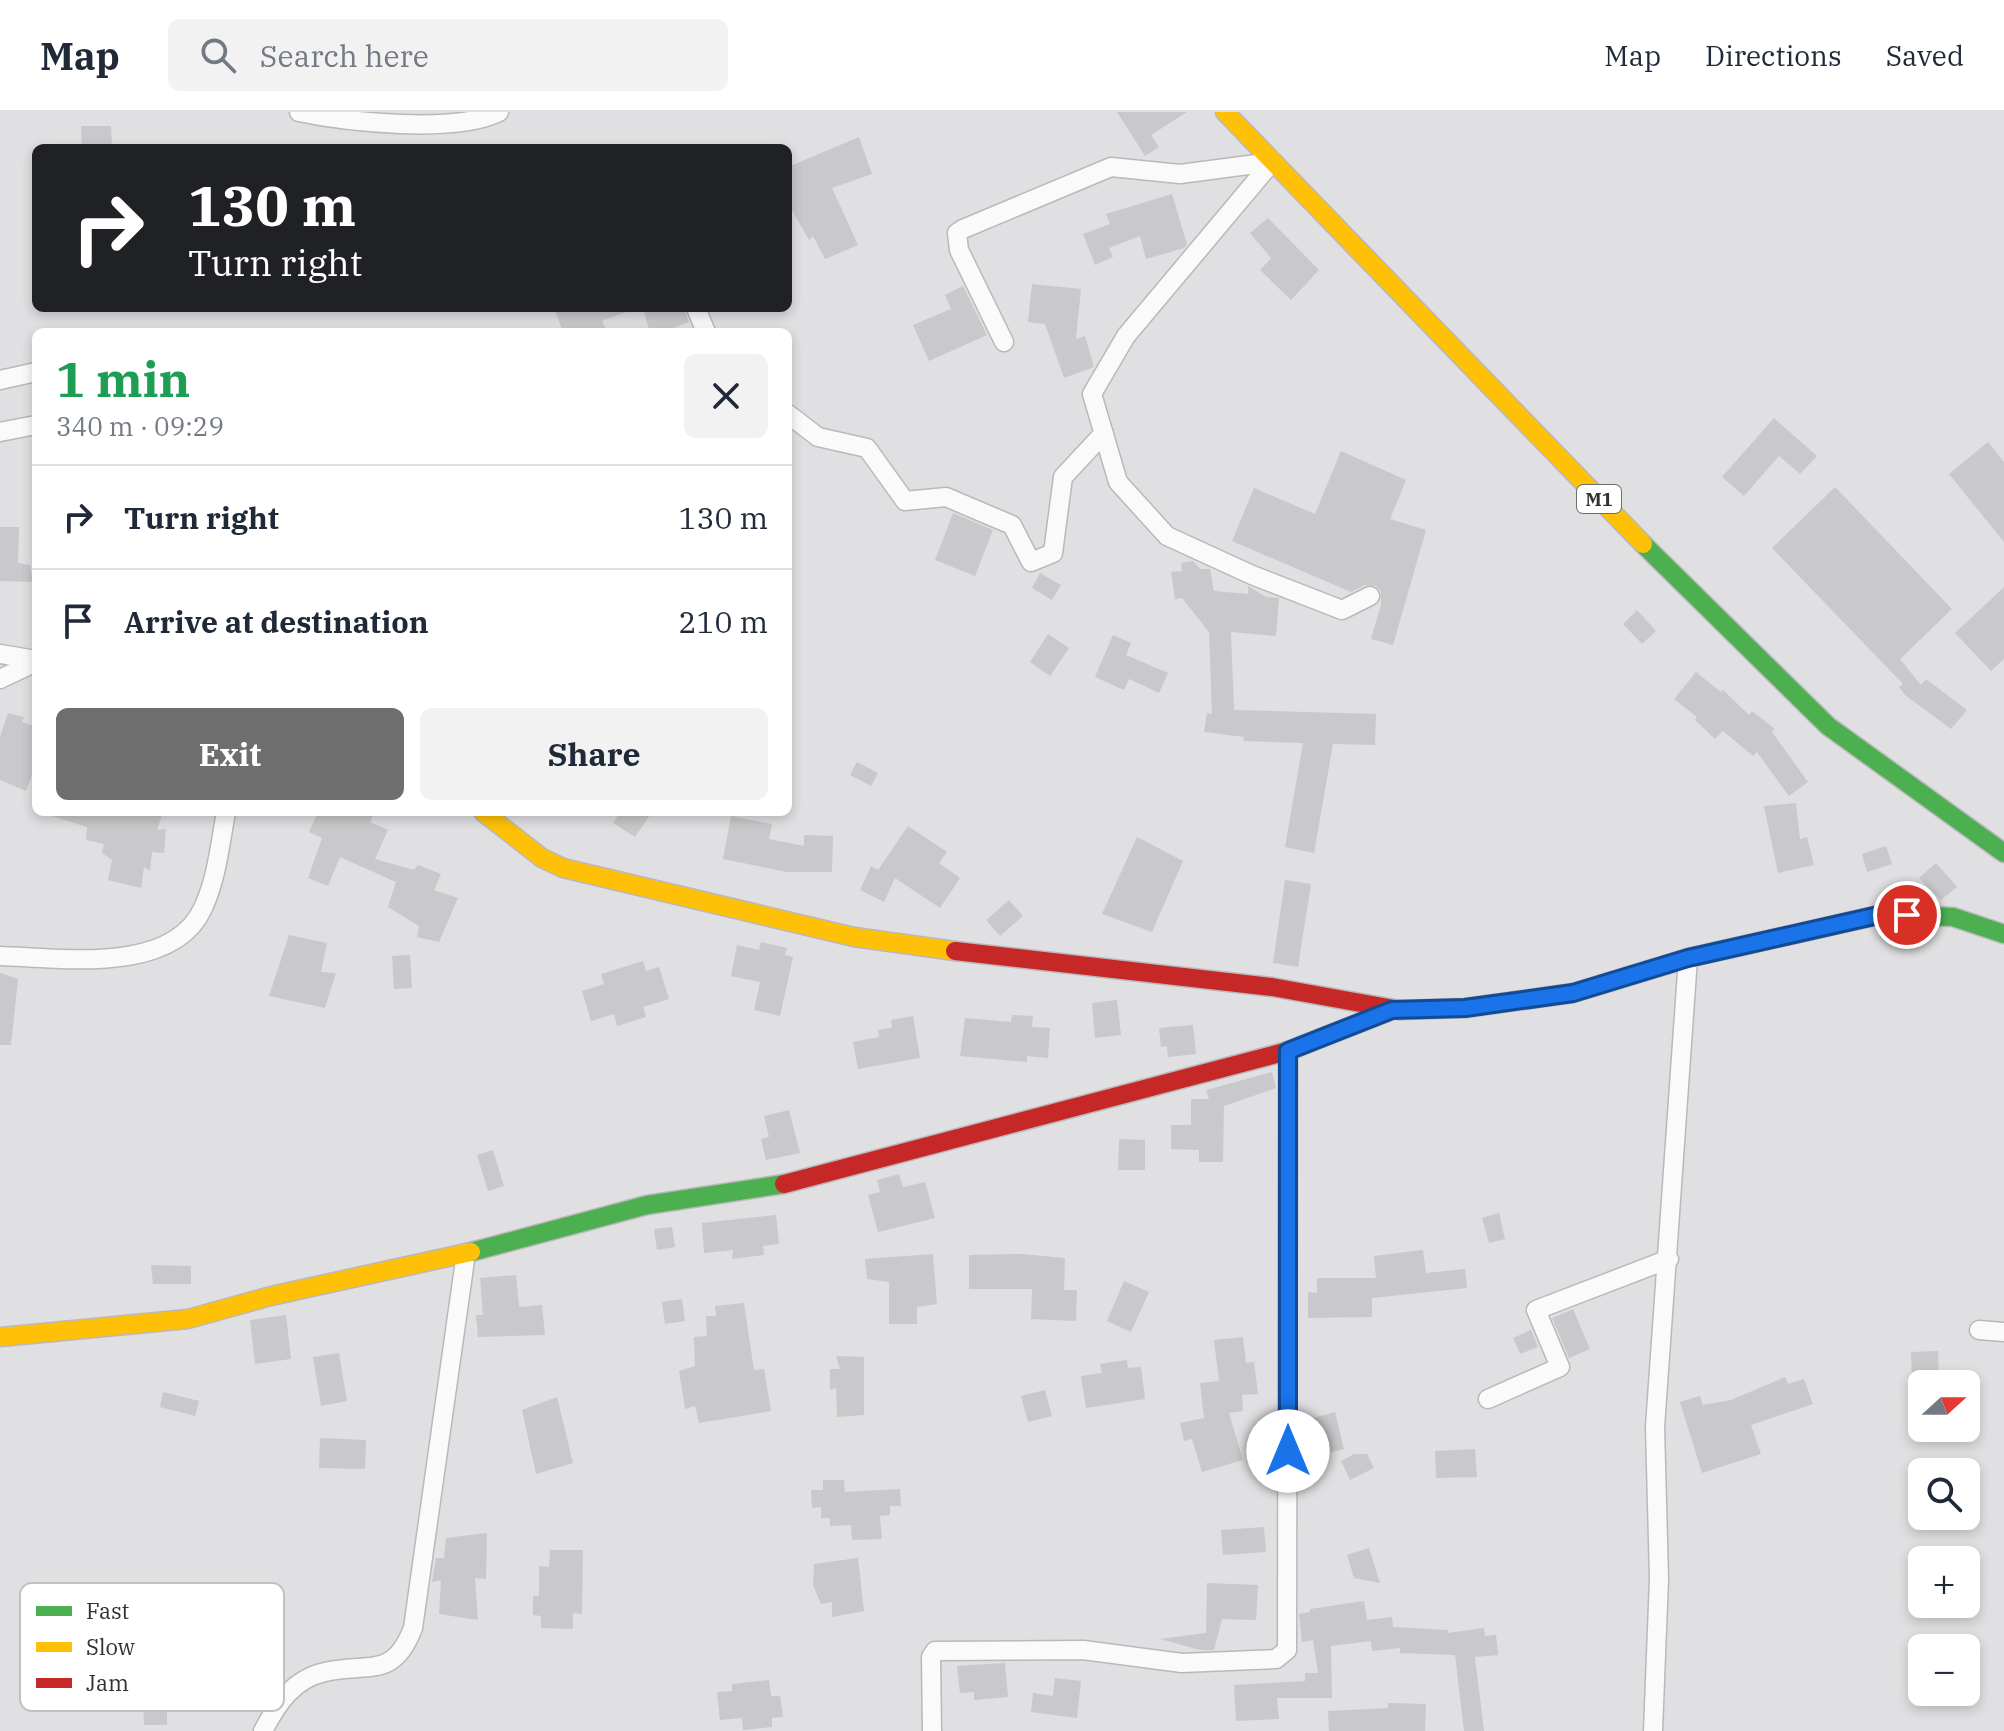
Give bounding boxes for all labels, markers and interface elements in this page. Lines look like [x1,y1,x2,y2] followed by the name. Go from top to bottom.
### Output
[168,19,728,91] search box
[40,31,120,80] text: Map
[196,33,240,77] icon: search
[260,36,429,75] text: Search here
[1604,37,1661,74] text: Map
[1705,37,1842,74] text: Directions
[1886,37,1964,74] text: Saved
[188,169,356,241] text: 130 m
[56,176,160,280] icon: right
[188,239,362,286] text: Turn right
[56,348,190,410] text: 1 min
[684,354,768,438] button: close
[56,409,224,443] text: 340 m · 09:29
[1577,485,1621,513] road number: M1
[56,495,100,539] icon: right
[124,498,279,537] text: Turn right
[678,498,768,537] text: 130 m
[56,599,100,643] icon: arrive
[124,602,429,641] text: Arrive at destination
[678,602,768,641] text: 210 m
[56,708,404,800] button: Exit
[420,708,768,800] button: Share
[1873,881,1941,949] pin
[1885,893,1929,937] icon: arrive
[1908,1370,1980,1442] north arrow
[1908,1370,1980,1706] map controls
[1246,1409,1330,1493] position arrow
[1908,1458,1980,1530] button: search
[1908,1546,1980,1618] button: +
[20,1583,284,1711] legend
[86,1596,129,1625] text: Fast
[86,1632,135,1661] text: Slow
[1908,1634,1980,1706] button: −
[86,1668,129,1697] text: Jam

